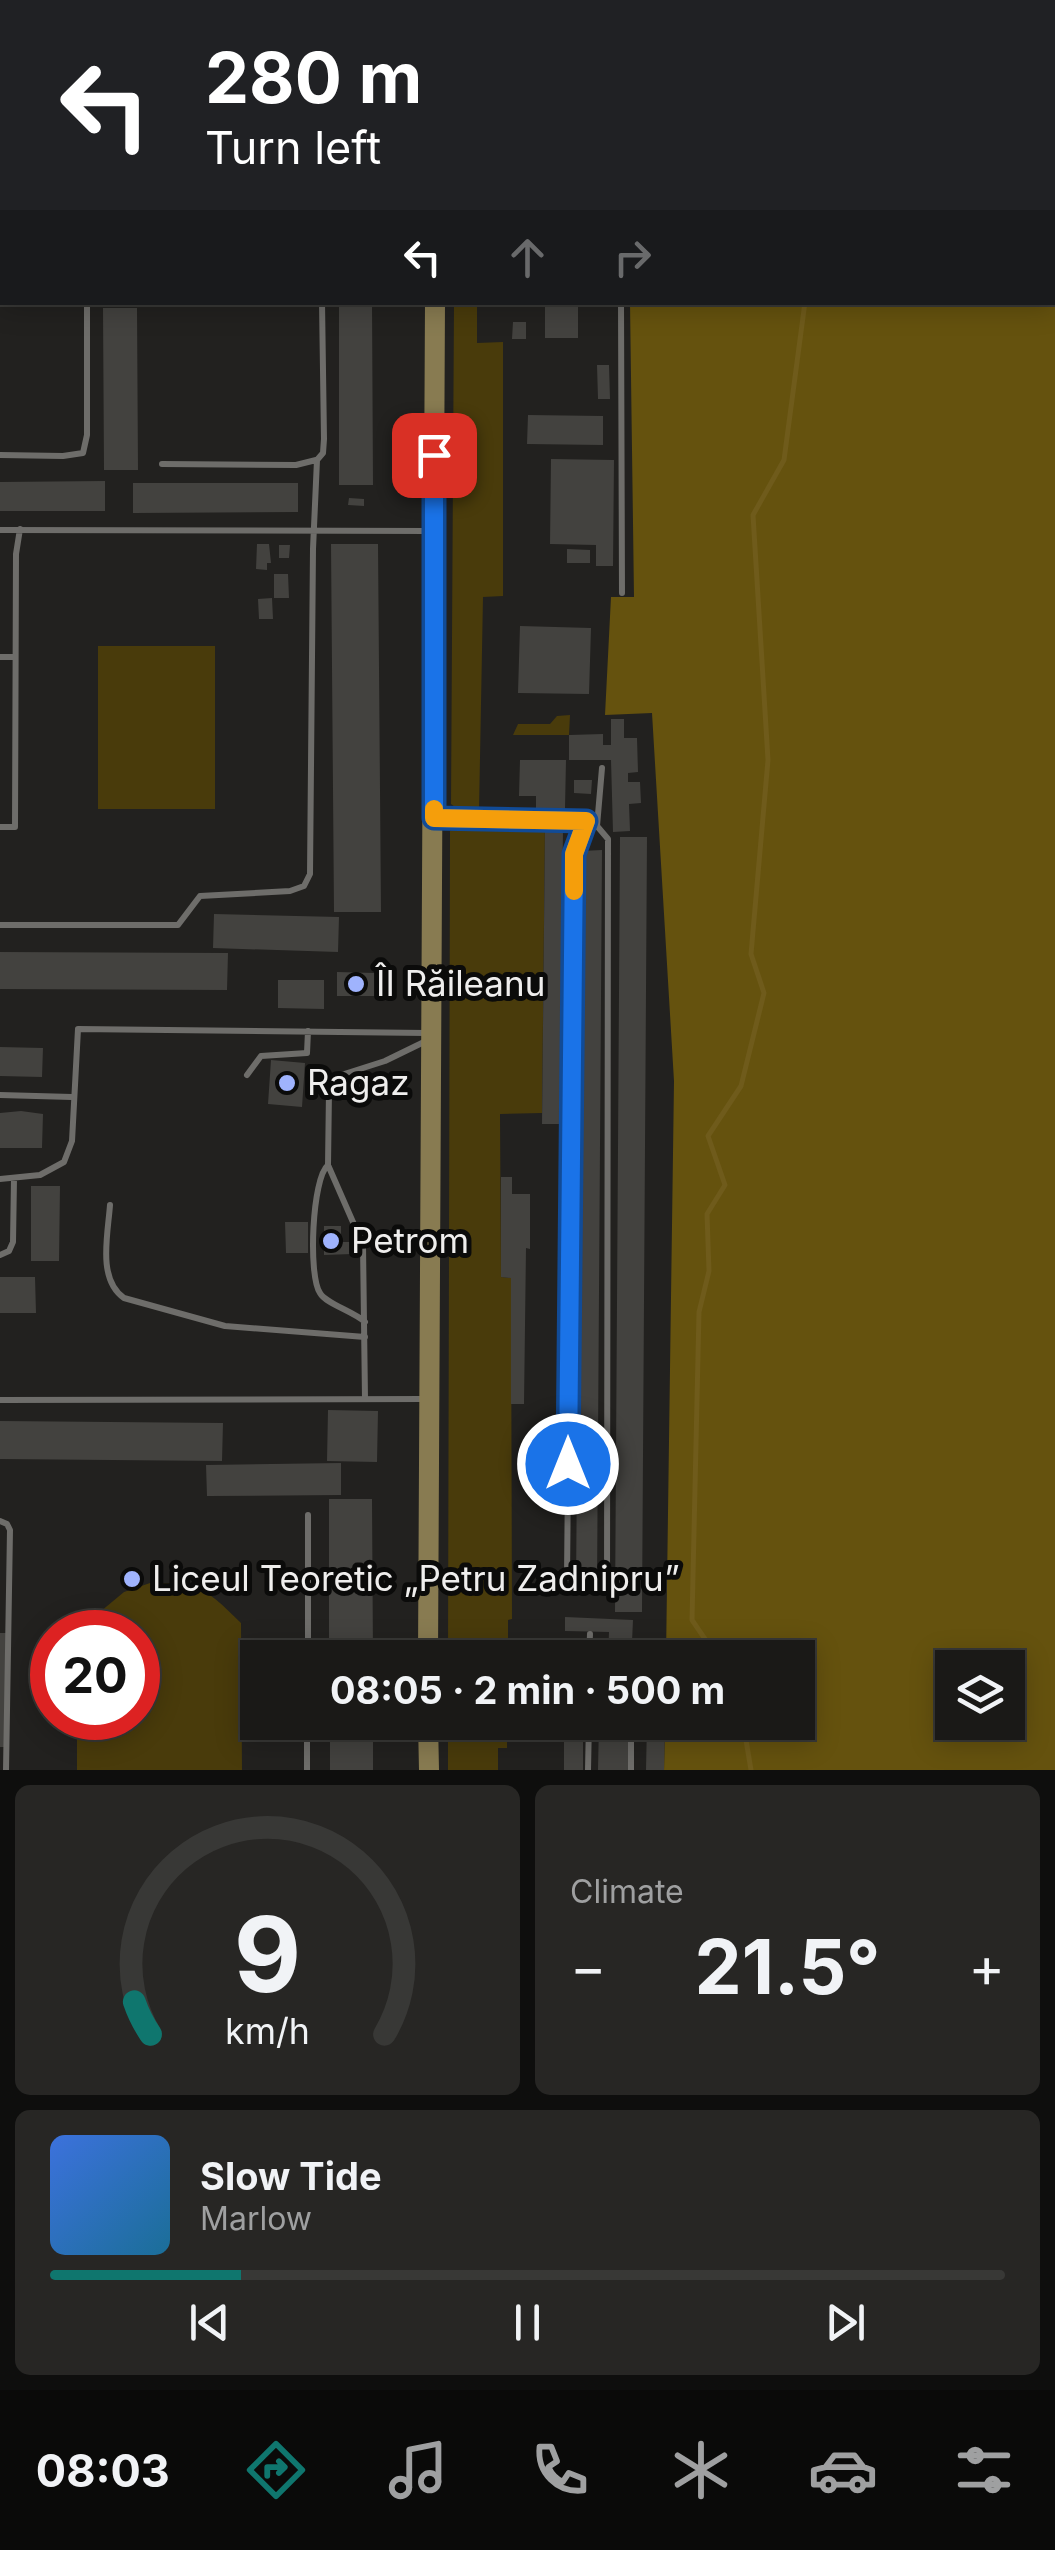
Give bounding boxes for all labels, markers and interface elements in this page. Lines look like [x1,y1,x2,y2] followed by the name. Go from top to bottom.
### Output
[205,35,422,120] text: 280 m
[40,40,170,170] icon: left
[205,120,381,175] text: Turn left
[395,230,450,285] icon: left
[500,230,555,285] icon: ahead
[605,230,660,285] icon: right
[392,413,477,498] pin
[407,428,462,483] icon: arrive
[375,962,545,1004] place label: ÎI Răileanu
[345,973,367,995] marker: ÎI Răileanu
[307,1061,409,1103] place label: Ragaz
[276,1072,298,1094] marker: Ragaz
[351,1219,469,1261] place label: Petrom
[320,1230,342,1252] marker: Petrom
[516,1412,620,1516] position arrow
[152,1557,680,1599] place label: Liceul Teoretic „Petru Zadnipru”
[121,1568,143,1590] marker: Liceul Teoretic „Petru Zadnipru”
[30,1610,160,1740] speed limit sign: 20
[935,1650,1025,1740] map controls
[935,1650,1025,1740] button: layers
[330,1667,725,1713] text: 08:05 · 2 min · 500 m
[570,1872,684,1911] text: Climate
[234,1891,301,2017] text: 9
[694,1921,881,2012] text: 21.5°
[570,1934,606,2000] text: −
[969,1934,1005,2000] text: +
[225,2009,310,2053] text: km/h
[200,2153,382,2199] text: Slow Tide
[200,2199,312,2238] text: Marlow
[182,2295,237,2350] icon: previous
[500,2295,555,2350] icon: pause
[818,2295,873,2350] icon: next
[241,2435,311,2505] icon: directions
[383,2435,453,2505] icon: music
[525,2435,595,2505] icon: phone
[666,2435,736,2505] icon: climate
[808,2435,878,2505] icon: car
[949,2435,1019,2505] icon: filters
[36,2443,170,2498] text: 08:03

